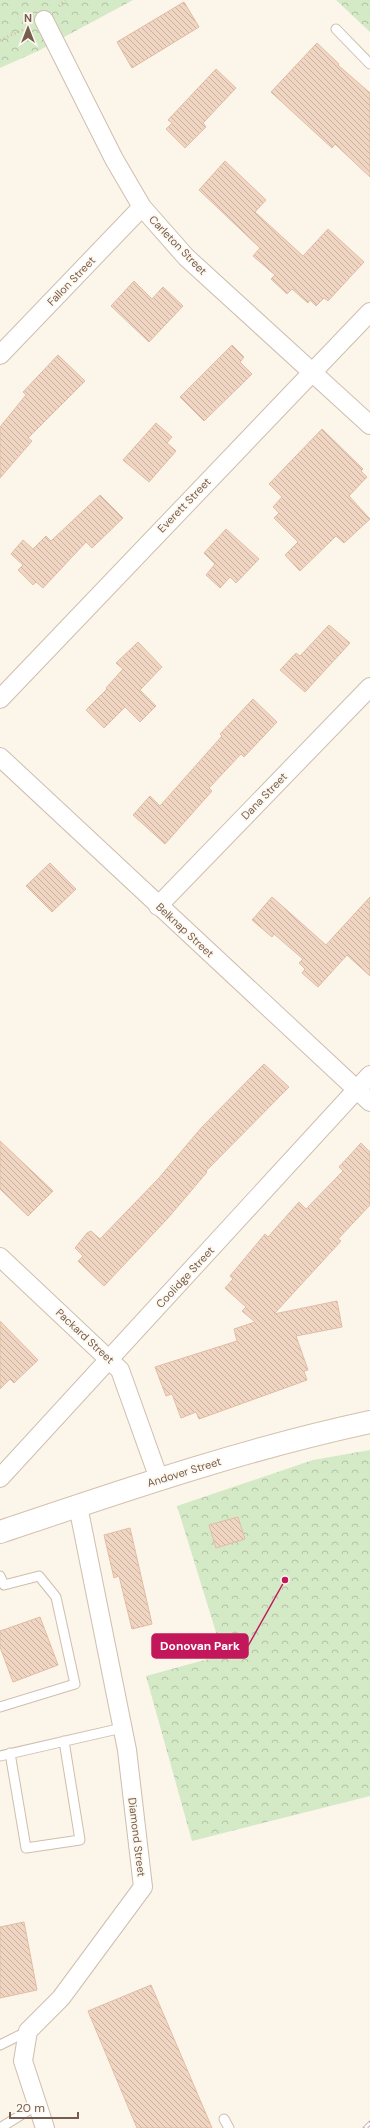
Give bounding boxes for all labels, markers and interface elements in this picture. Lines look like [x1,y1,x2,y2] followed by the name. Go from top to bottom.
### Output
[8,8,48,48] north arrow
[24,11,32,25] text: N
[146,212,210,278] street label: Carleton Street
[44,253,98,309] street label: Fallon Street
[154,475,214,535] street label: Everett Street
[238,770,290,822] street label: Dana Street
[153,900,217,960] street label: Belknap Street
[153,1243,217,1311] street label: Coolidge Street
[53,1305,117,1367] street label: Packard Street
[145,1454,223,1490] street label: Andover Street
[152,1634,248,1658] callout: Donovan Park
[160,1638,240,1654] text: Donovan Park
[125,1797,149,1877] street label: Diamond Street
[10,2094,78,2120] scale bar
[16,2100,45,2116] text: 20 m

